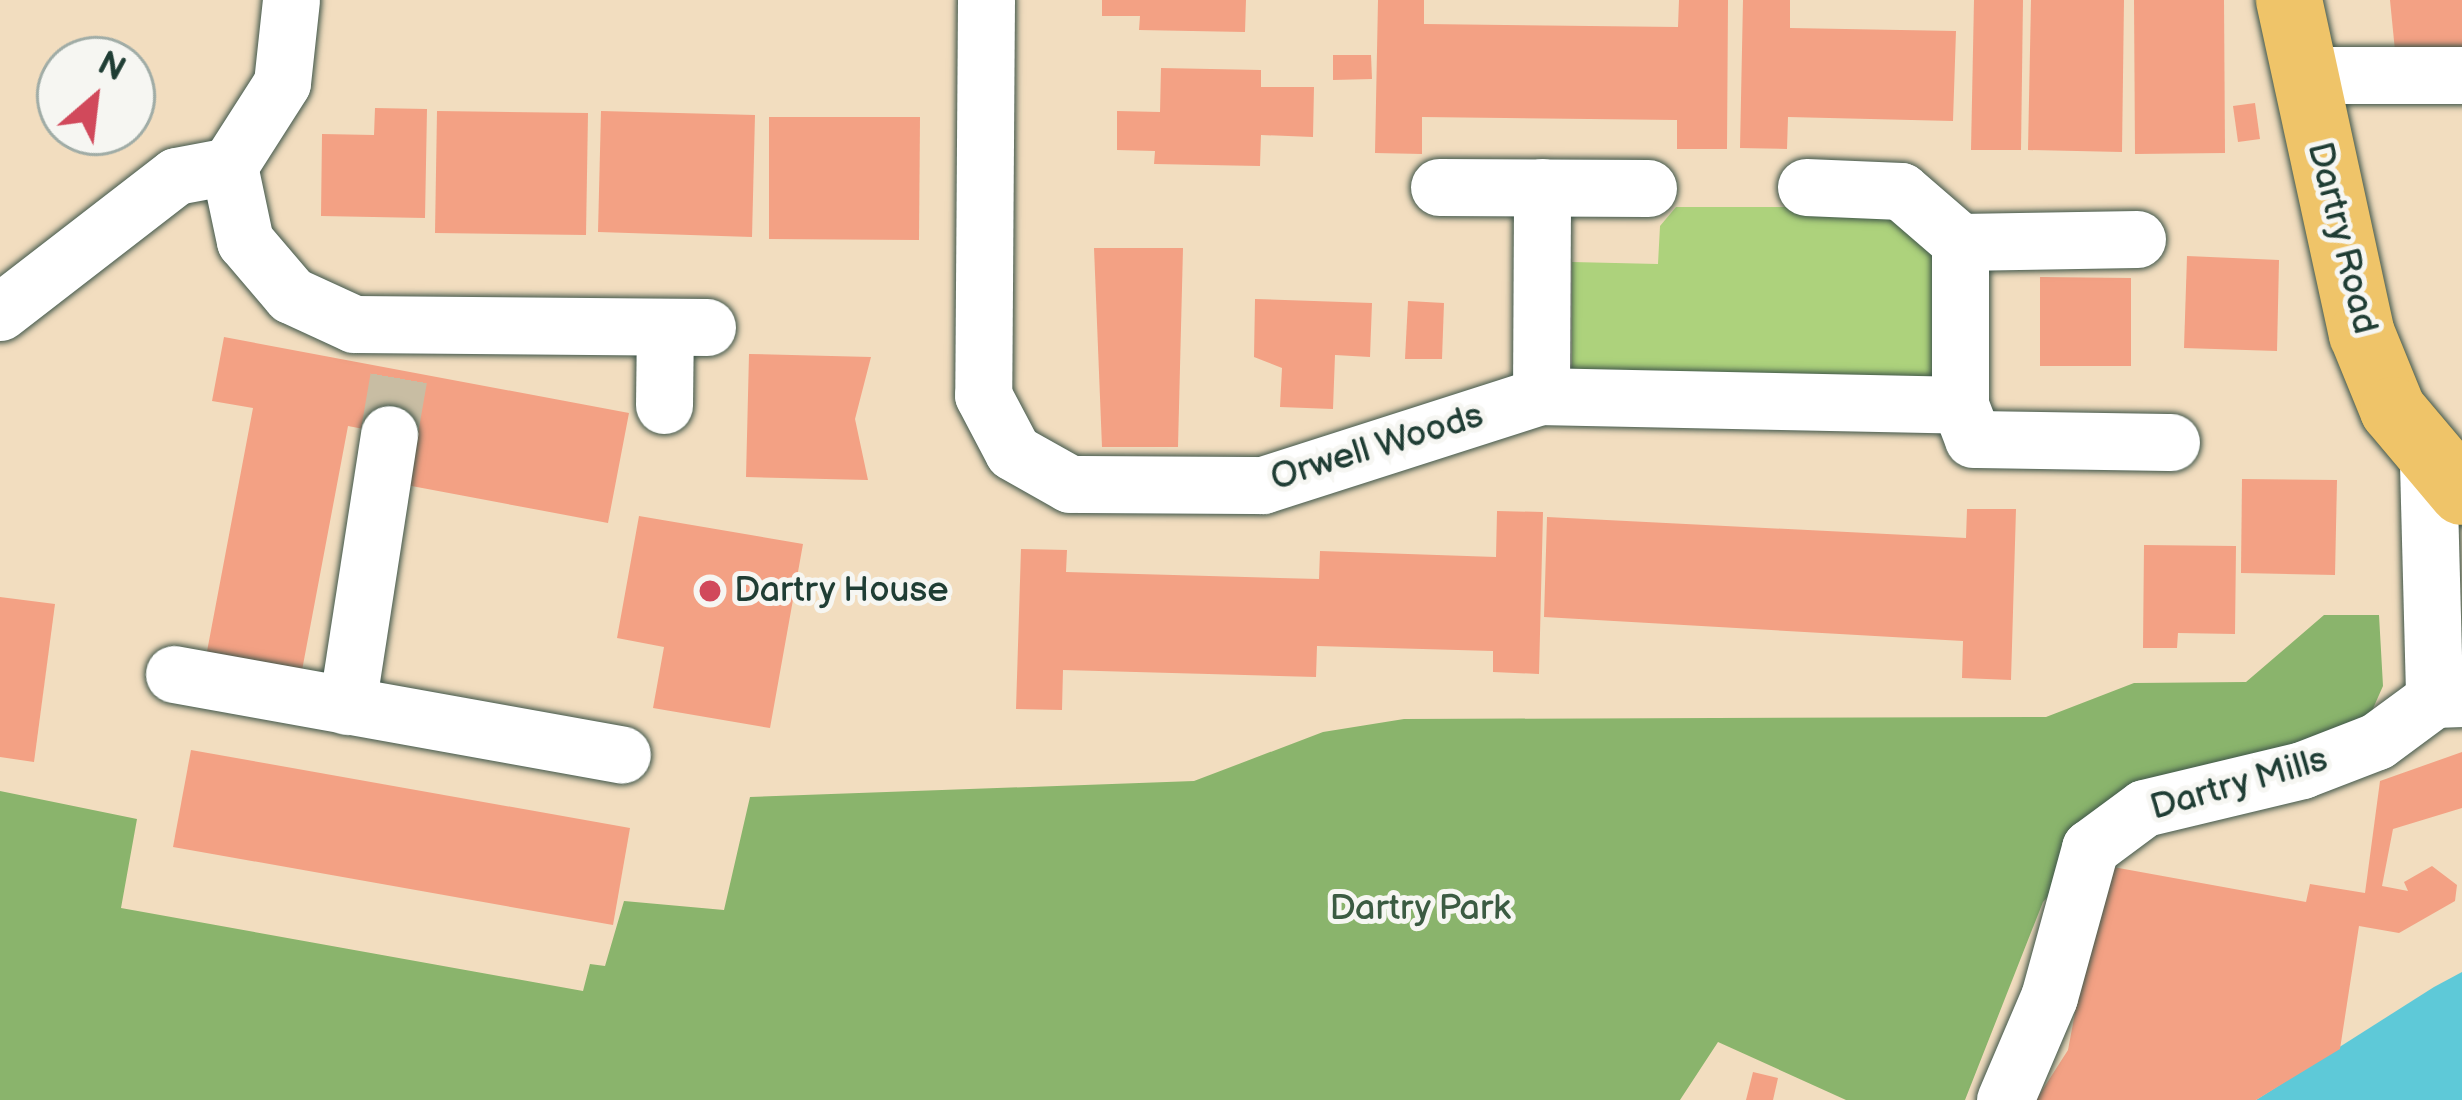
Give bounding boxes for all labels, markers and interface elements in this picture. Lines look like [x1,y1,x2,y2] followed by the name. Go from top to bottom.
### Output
[36,36,156,156] north arrow
[91,43,132,90] text: N
[2297,137,2387,339] street label: Dartry Road
[1265,394,1489,500] street label: Orwell Woods
[734,569,951,613] place label: Dartry House
[697,578,723,604] marker: Dartry House
[2144,738,2334,830] street label: Dartry Mills
[1328,887,1512,931] park label: Dartry Park

